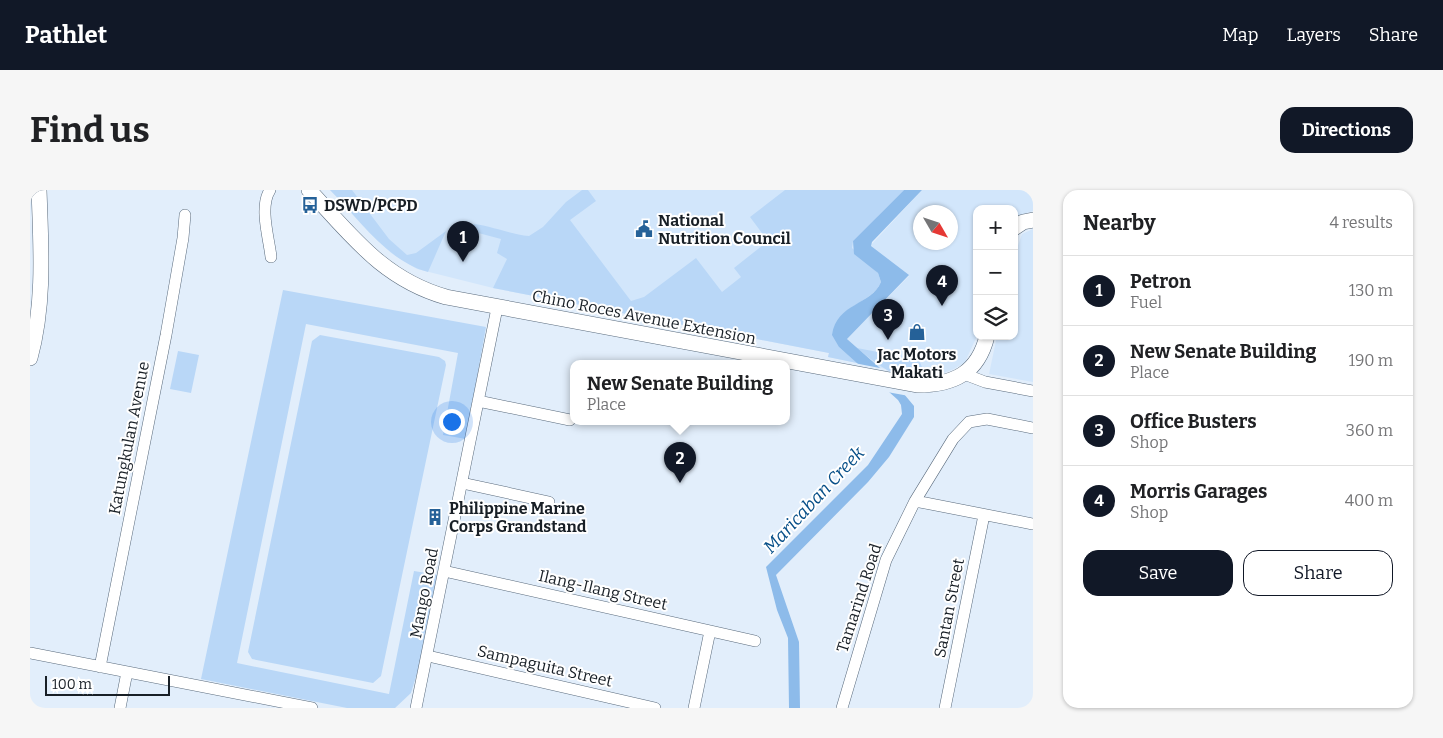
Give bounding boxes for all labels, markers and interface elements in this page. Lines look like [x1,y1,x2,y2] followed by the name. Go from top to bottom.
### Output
[25,21,107,49] text: Pathlet
[1222,24,1258,46] text: Map
[1286,24,1341,46] text: Layers
[1369,24,1418,46] text: Share
[1280,107,1413,153] button: Directions
[30,109,150,151] text: Find us
[300,195,320,215] bus stop icon: DSWD/PCPD
[324,196,418,215] place label: DSWD/PCPD
[913,205,958,250] north arrow
[973,205,1018,340] map controls
[973,205,1018,250] button: +
[1083,210,1156,236] text: Nearby
[658,211,791,248] place label: National Nutrition Council
[1330,213,1393,232] text: 4 results
[634,219,654,239] public building icon: National Nutrition Council
[447,221,479,262] pin: 1
[973,250,1018,295] button: −
[926,265,958,306] pin: 4
[1130,270,1191,293] text: Petron
[1096,281,1102,300] text: 1
[1349,281,1393,300] text: 130 m
[530,286,758,348] street label: Chino Roces Avenue Extension
[1130,293,1162,312] text: Fuel
[973,295,1018,340] button: layers
[872,299,904,340] pin: 3
[907,322,927,342] shop icon: Jac Motors Makati
[1130,340,1316,363] text: New Senate Building
[877,345,957,382] place label: Jac Motors Makati
[1094,351,1104,370] text: 2
[1348,351,1393,370] text: 190 m
[105,360,153,516] street label: Katungkulan Avenue
[570,360,790,425] popup
[1130,363,1169,382] text: Place
[587,372,773,395] text: New Senate Building
[587,395,626,414] text: Place
[439,409,465,435] your location
[1130,410,1257,433] text: Office Busters
[1094,421,1104,440] text: 3
[1346,421,1393,440] text: 360 m
[1130,433,1168,452] text: Shop
[664,442,696,483] pin: 2
[759,442,869,558] water label: Maricaban Creek
[1130,480,1267,503] text: Morris Garages
[1094,491,1104,510] text: 4
[1345,491,1393,510] text: 400 m
[449,499,587,536] place label: Philippine Marine Corps Grandstand
[1130,503,1168,522] text: Shop
[425,507,445,527] building icon: Philippine Marine Corps Grandstand
[832,541,886,655] street label: Tamarind Road
[406,546,442,640] street label: Mango Road
[1083,550,1233,596] button: Save
[1243,550,1393,596] button: Share
[930,556,968,659] street label: Santan Street
[537,566,669,614] street label: Ilang-Ilang Street
[476,641,615,691] street label: Sampaguita Street
[45,673,170,696] scale bar
[52,676,92,693] text: 100 m

